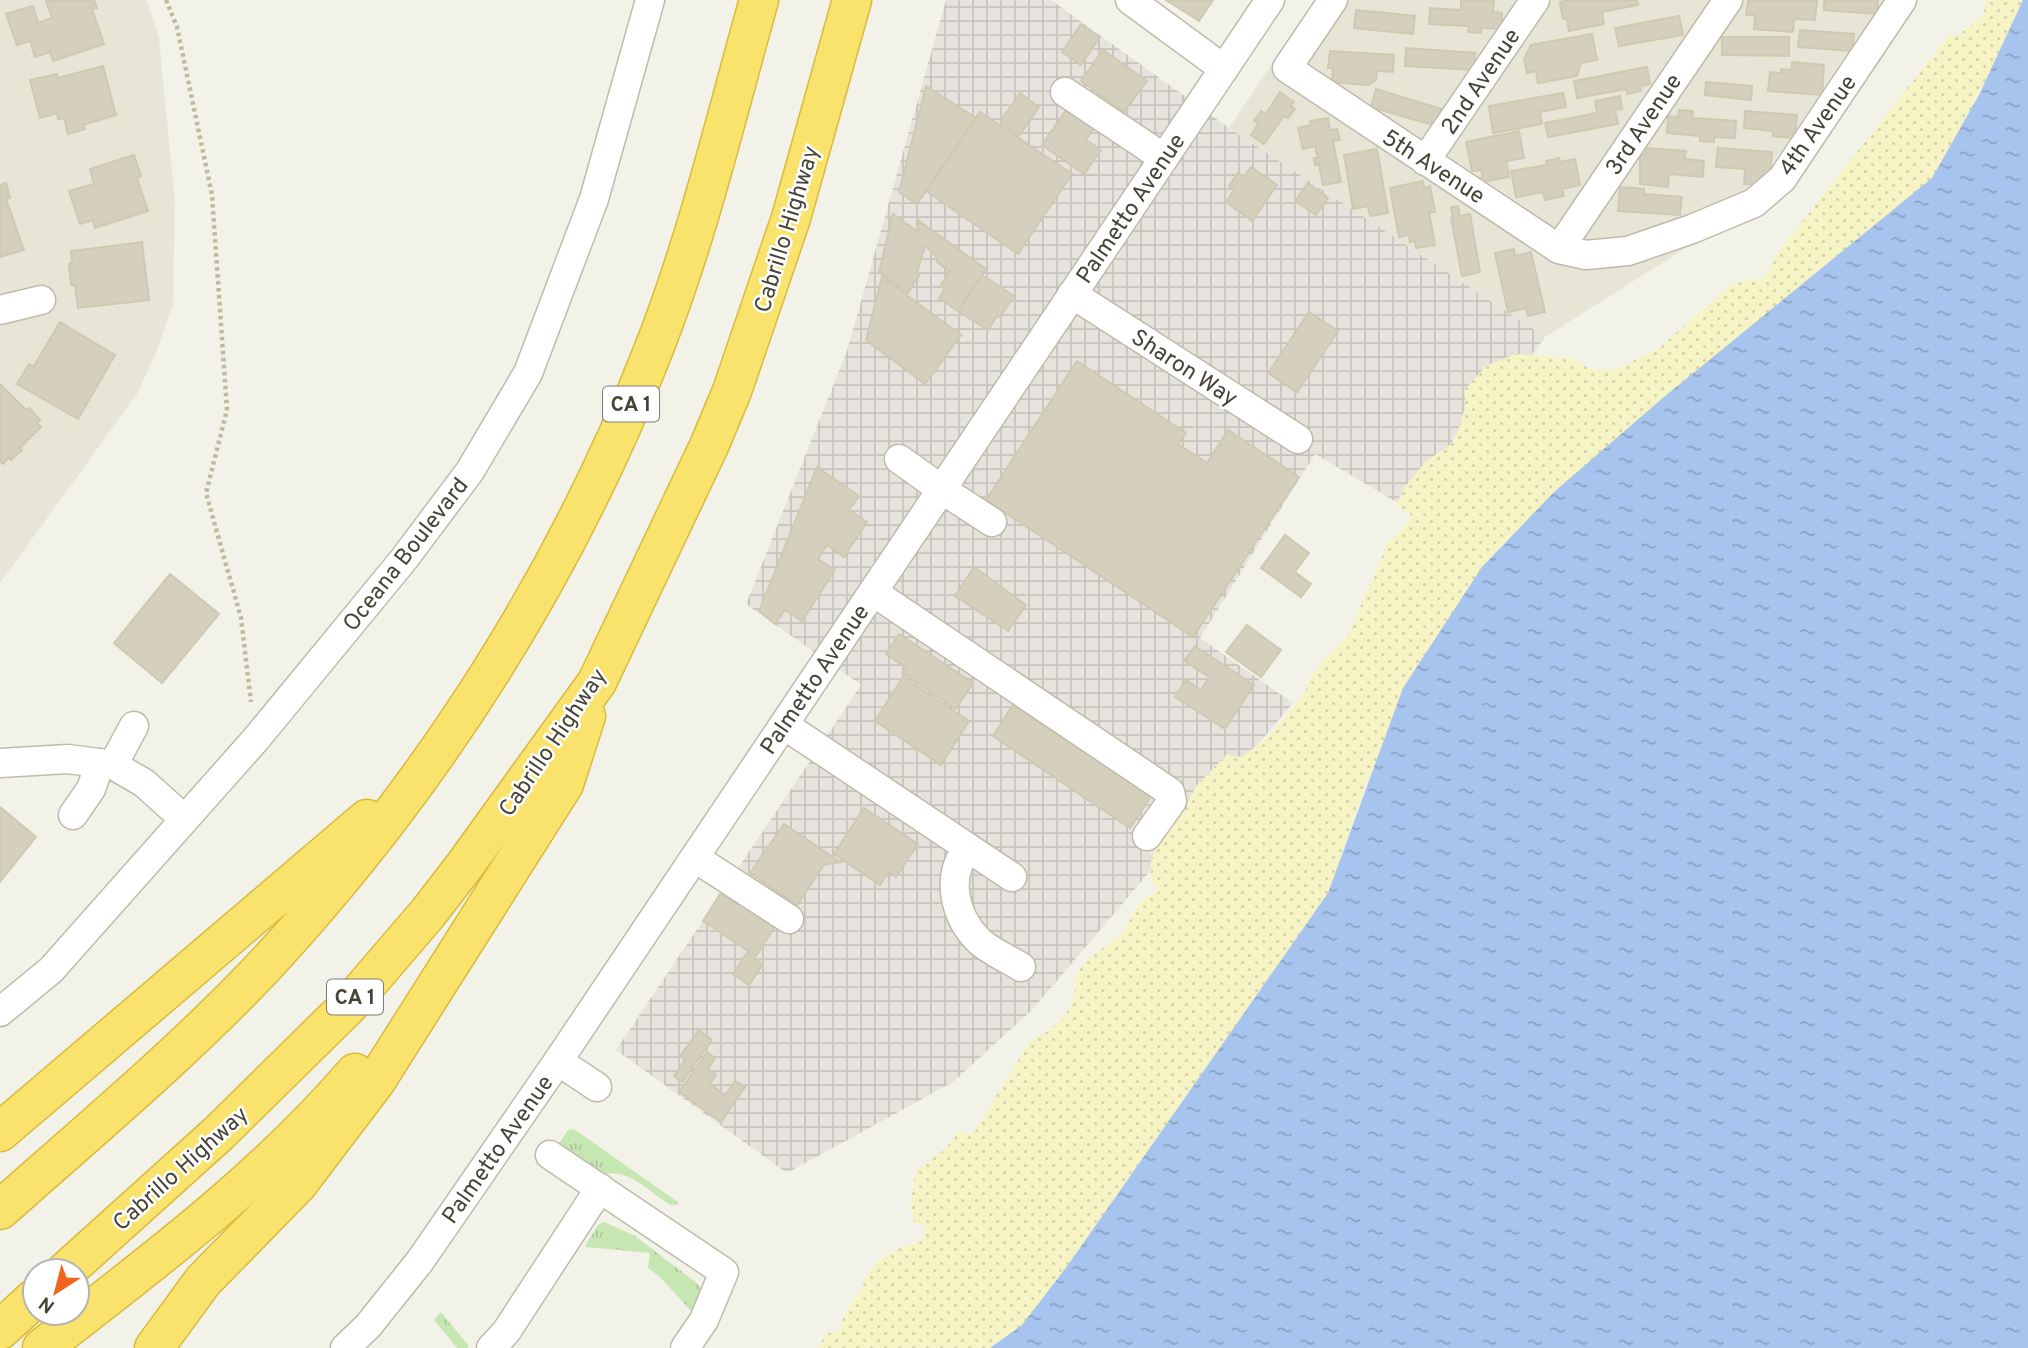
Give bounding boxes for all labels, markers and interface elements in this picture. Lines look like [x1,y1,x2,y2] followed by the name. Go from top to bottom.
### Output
[1436,24,1528,141] street label: 2nd Avenue
[1600,69,1690,182] street label: 3rd Avenue
[1774,70,1864,183] street label: 4th Avenue
[1376,124,1490,212] street label: 5th Avenue
[1071,129,1193,290] street label: Palmetto Avenue
[749,143,828,317] street label: Cabrillo Highway
[1125,324,1242,414] street label: Sharon Way
[603,386,659,422] road number: CA 1
[338,473,476,638] street label: Oceana Boulevard
[755,600,877,761] street label: Palmetto Avenue
[494,664,614,823] street label: Cabrillo Highway
[327,979,383,1014] road number: CA 1
[437,1070,561,1230] street label: Palmetto Avenue
[108,1101,256,1238] street label: Cabrillo Highway
[21,1257,91,1327] north arrow
[35,1290,60,1318] text: N

